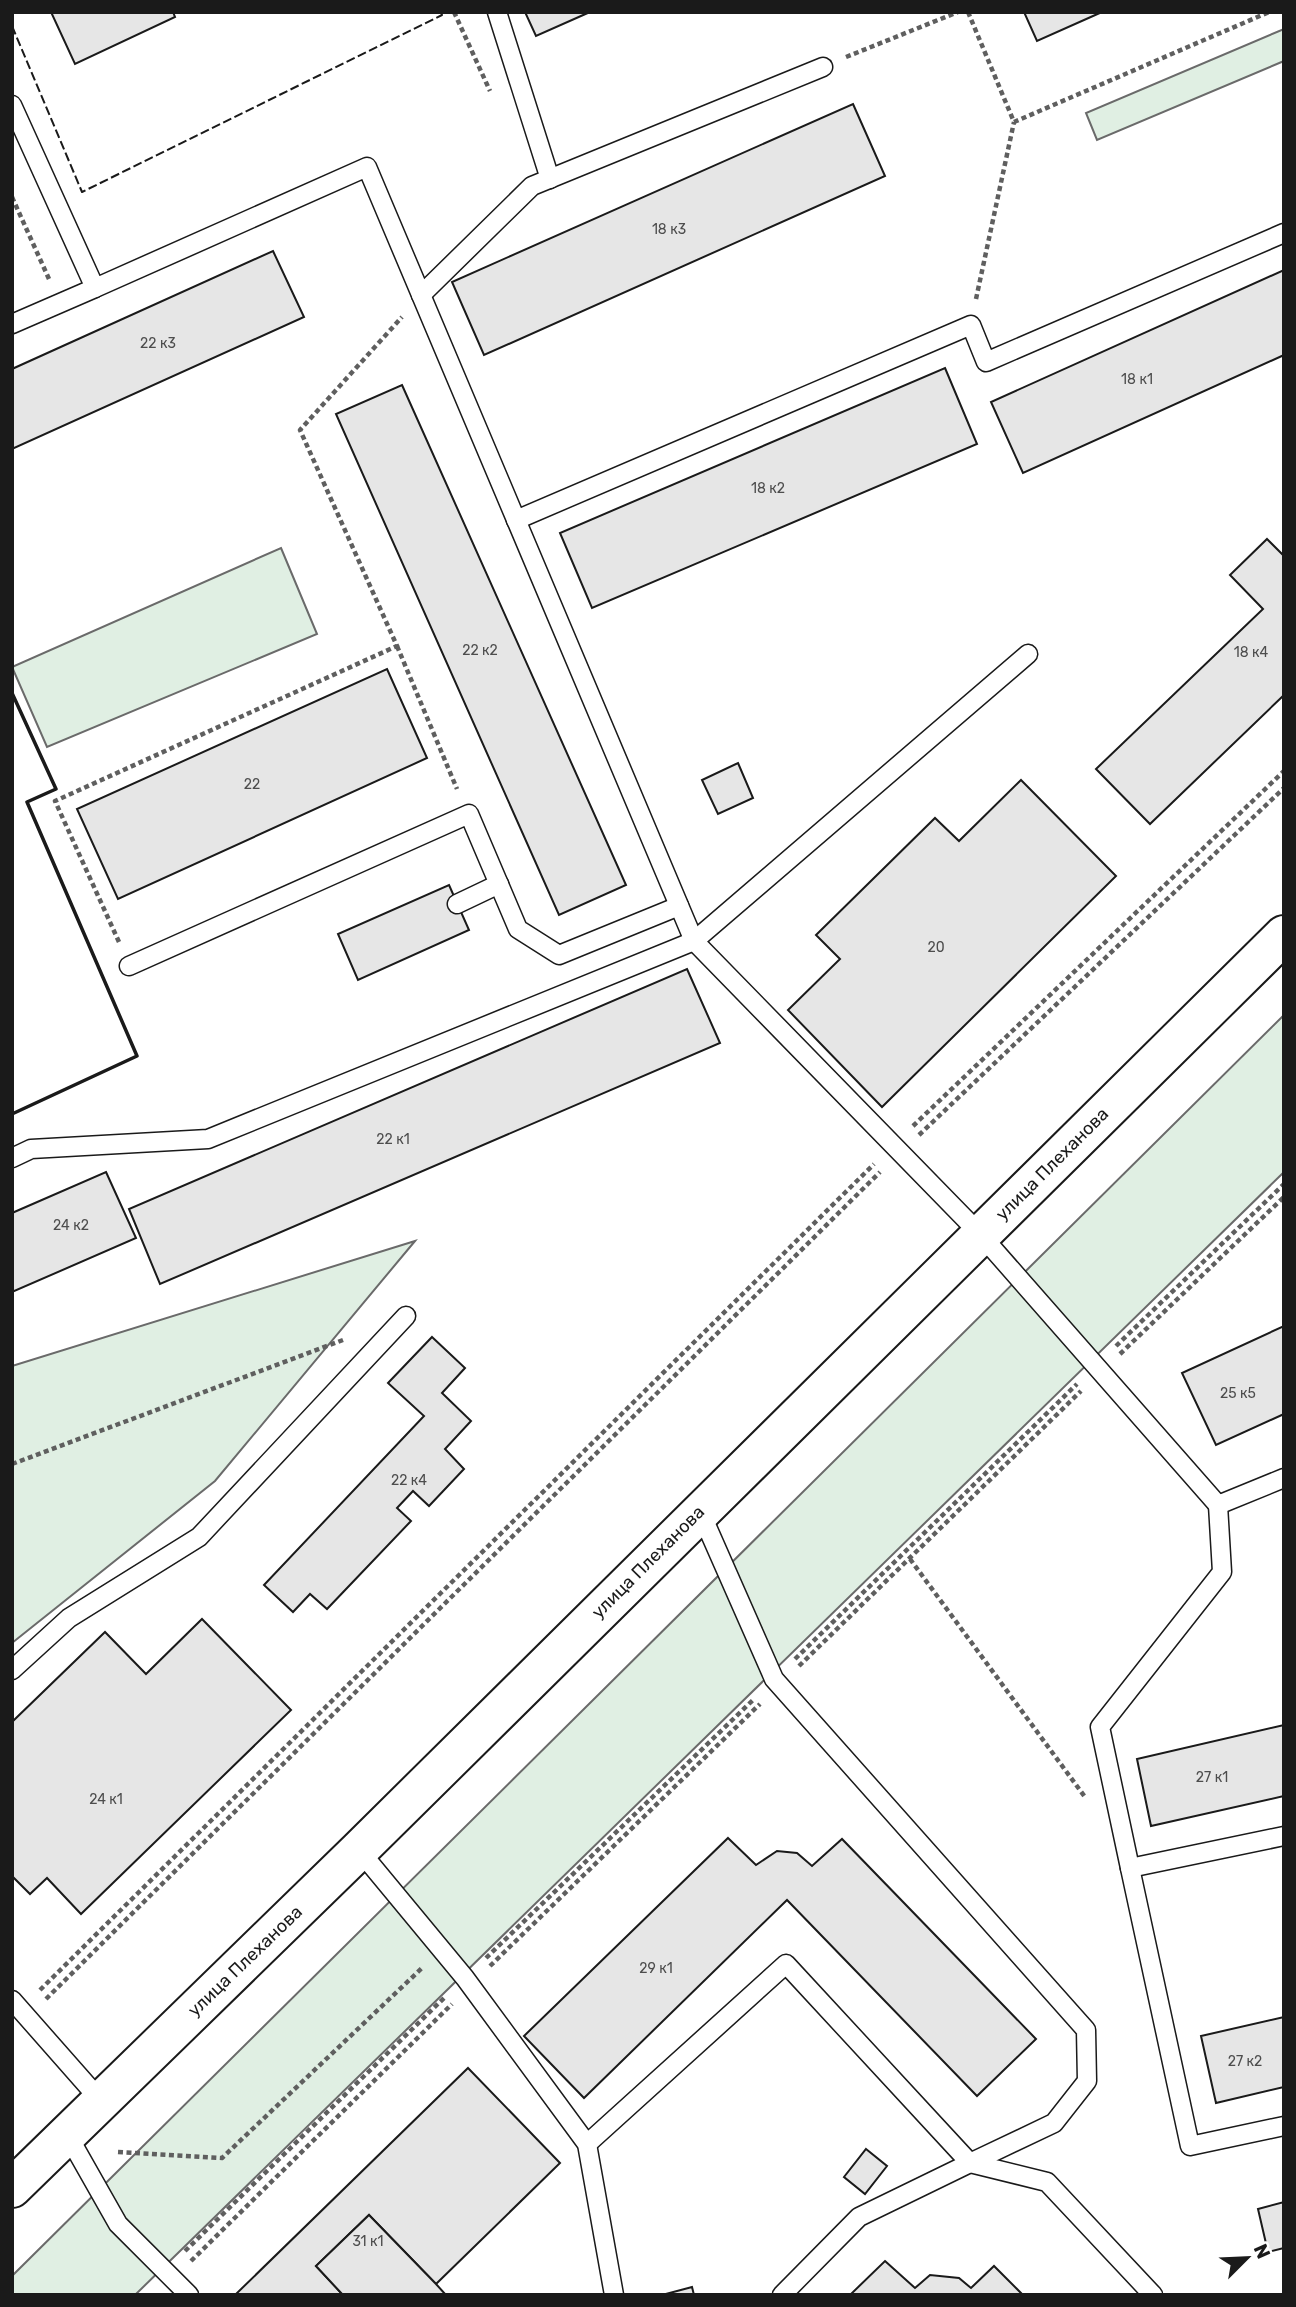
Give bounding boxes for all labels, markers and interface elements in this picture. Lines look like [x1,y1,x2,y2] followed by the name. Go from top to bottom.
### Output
[652,221,686,238] house number: 18 к3
[140,335,176,352] house number: 22 к3
[1121,371,1153,388] house number: 18 к1
[751,480,785,497] house number: 18 к2
[462,642,498,659] house number: 22 к2
[1234,644,1269,661] house number: 18 к4
[244,776,260,793] house number: 22
[927,939,945,956] house number: 20
[991,1103,1113,1225] street label: улица Плеханова
[376,1131,410,1148] house number: 22 к1
[53,1217,89,1234] house number: 24 к2
[1220,1385,1256,1402] house number: 25 к5
[391,1472,427,1489] house number: 22 к4
[587,1501,709,1623] street label: улица Плеханова
[1196,1769,1228,1786] house number: 27 к1
[89,1791,123,1808] house number: 24 к1
[183,1901,307,2021] street label: улица Плеханова
[639,1960,673,1977] house number: 29 к1
[1228,2053,1262,2070] house number: 27 к2
[1212,2223,1282,2293] north arrow
[352,2233,384,2250] house number: 31 к1
[1249,2240,1275,2262] text: N

